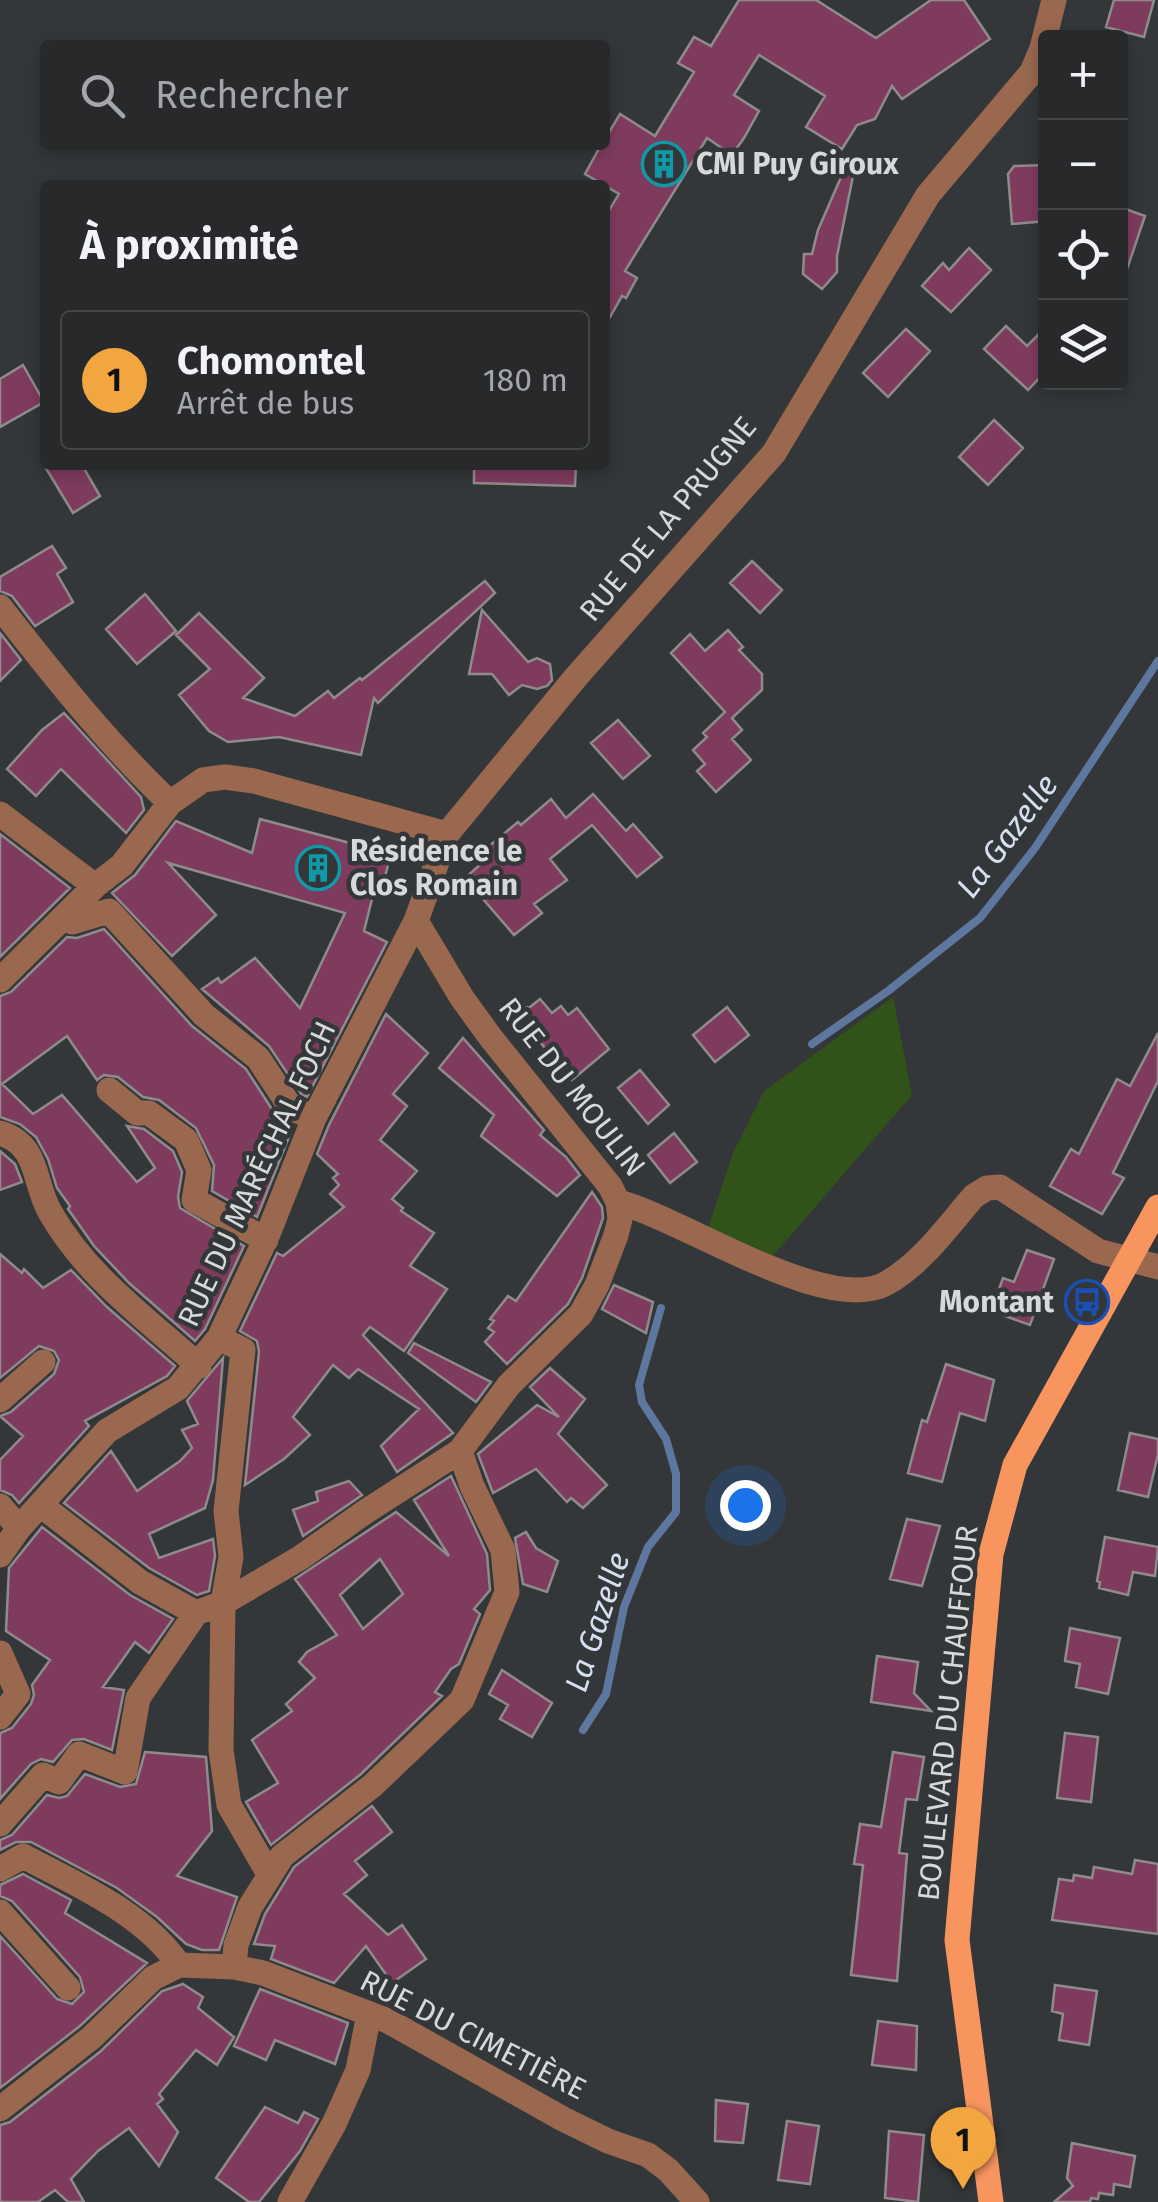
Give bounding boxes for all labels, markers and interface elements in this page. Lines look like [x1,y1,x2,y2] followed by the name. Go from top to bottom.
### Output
[1038,30,1128,390] map controls
[1038,30,1128,120] button: +
[40,40,610,150] search box
[75,68,130,123] icon: search
[155,72,349,118] text: Rechercher
[1038,120,1128,210] button: −
[641,141,687,187] building icon: CMI Puy Giroux
[696,146,899,182] place label: CMI Puy Giroux
[1038,210,1128,300] button: locate
[80,220,299,270] text: À proximité
[1038,300,1128,390] button: layers
[177,338,365,384] text: Chomontel
[107,361,122,399] text: 1
[483,361,568,399] text: 180 m
[177,384,354,422] text: Arrêt de bus
[572,409,764,629] street label: RUE DE LA PRUGNE
[948,767,1066,905] water label: La Gazelle
[350,833,522,903] place label: Résidence le Clos Romain
[295,845,341,891] building icon: Résidence le Clos Romain
[491,990,653,1184] street label: RUE DU MOULIN
[170,1016,344,1332] street label: RUE DU MARÉCHAL FOCH
[1064,1279,1110,1325] bus stop icon: Montant
[939,1284,1054,1320] place label: Montant
[720,1480,771,1531] your location
[910,1523,986,1903] street label: BOULEVARD DU CHAUFFOUR
[557,1547,637,1697] water label: La Gazelle
[354,1963,592,2107] street label: RUE DU CIMETIÈRE
[930,2106,996,2189] pin: 1

